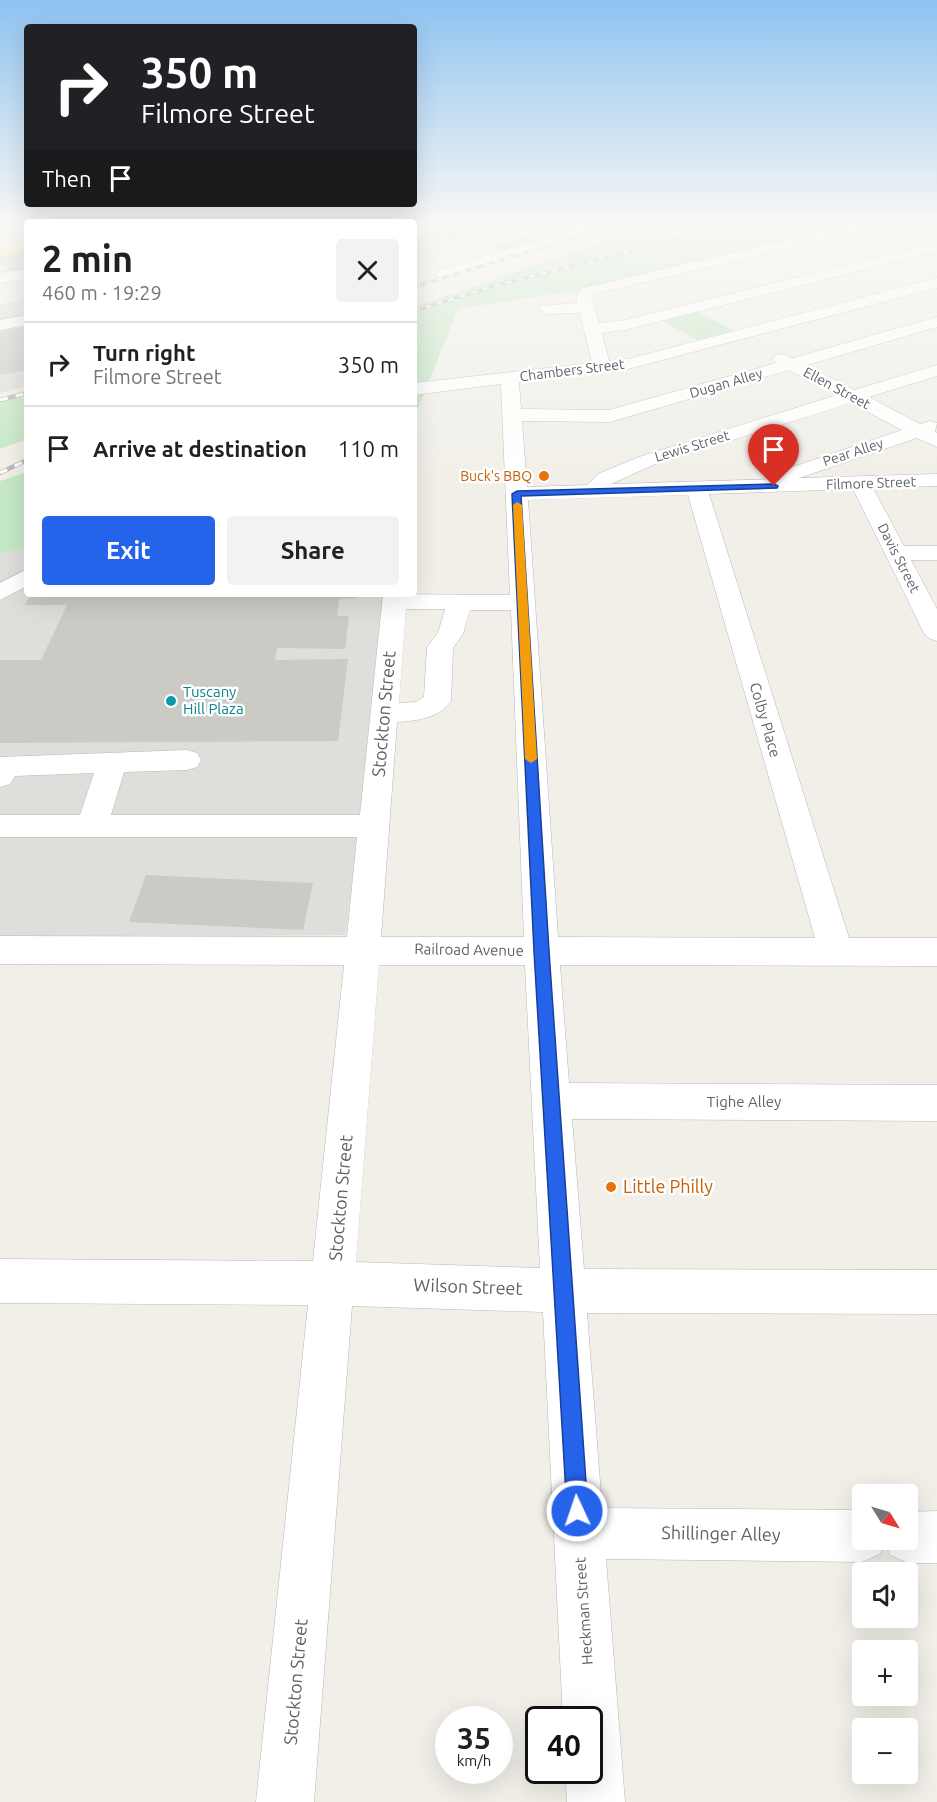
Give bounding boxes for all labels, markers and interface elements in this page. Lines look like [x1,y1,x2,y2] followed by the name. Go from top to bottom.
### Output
[42,48,120,126] icon: right
[141,49,258,96] text: 350 m
[141,98,315,128] text: Filmore Street
[104,162,137,195] icon: arrive
[42,166,92,191] text: Then
[42,238,133,279] text: 2 min
[336,239,399,302] button: close
[42,281,162,304] text: 460 m · 19:29
[93,340,195,365] text: Turn right
[42,348,75,381] icon: right
[338,352,399,377] text: 350 m
[519,356,626,384] street label: Chambers Street
[801,364,874,412] street label: Ellen Street
[93,365,222,388] text: Filmore Street
[688,365,765,401] street label: Dugan Alley
[748,424,799,486] pin
[653,427,732,465] street label: Lewis Street
[42,432,75,465] icon: arrive
[757,433,790,466] icon: arrive
[821,435,885,469] street label: Pear Alley
[93,436,307,461] text: Arrive at destination
[338,436,399,461] text: 110 m
[460,468,532,484] place label: Buck's BBQ
[537,469,551,483] marker: Buck's BBQ
[826,473,917,493] street label: Filmore Street
[42,516,215,585] button: Exit
[227,516,399,585] button: Share
[875,521,924,596] street label: Davis Street
[368,650,398,778] street label: Stockton Street
[747,680,784,759] street label: Colby Place
[183,683,244,717] place label: Tuscany Hill Plaza
[164,694,178,708] marker: Tuscany Hill Plaza
[414,940,524,959] street label: Railroad Avenue
[707,1093,781,1110] street label: Tighe Alley
[325,1134,355,1262] street label: Stockton Street
[623,1176,713,1196] place label: Little Philly
[604,1180,618,1194] marker: Little Philly
[413,1274,523,1298] street label: Wilson Street
[545,1479,609,1543] position arrow
[852,1484,918,1550] north arrow
[852,1484,918,1784] map controls
[661,1522,781,1544] street label: Shillinger Alley
[571,1557,596,1665] street label: Heckman Street
[852,1562,918,1628] button: sound
[280,1618,310,1746] street label: Stockton Street
[852,1640,918,1706] button: +
[525,1706,603,1784] speed limit sign: 40
[852,1718,918,1784] button: −
[457,1721,491,1755] text: 35
[457,1752,491,1769] text: km/h

